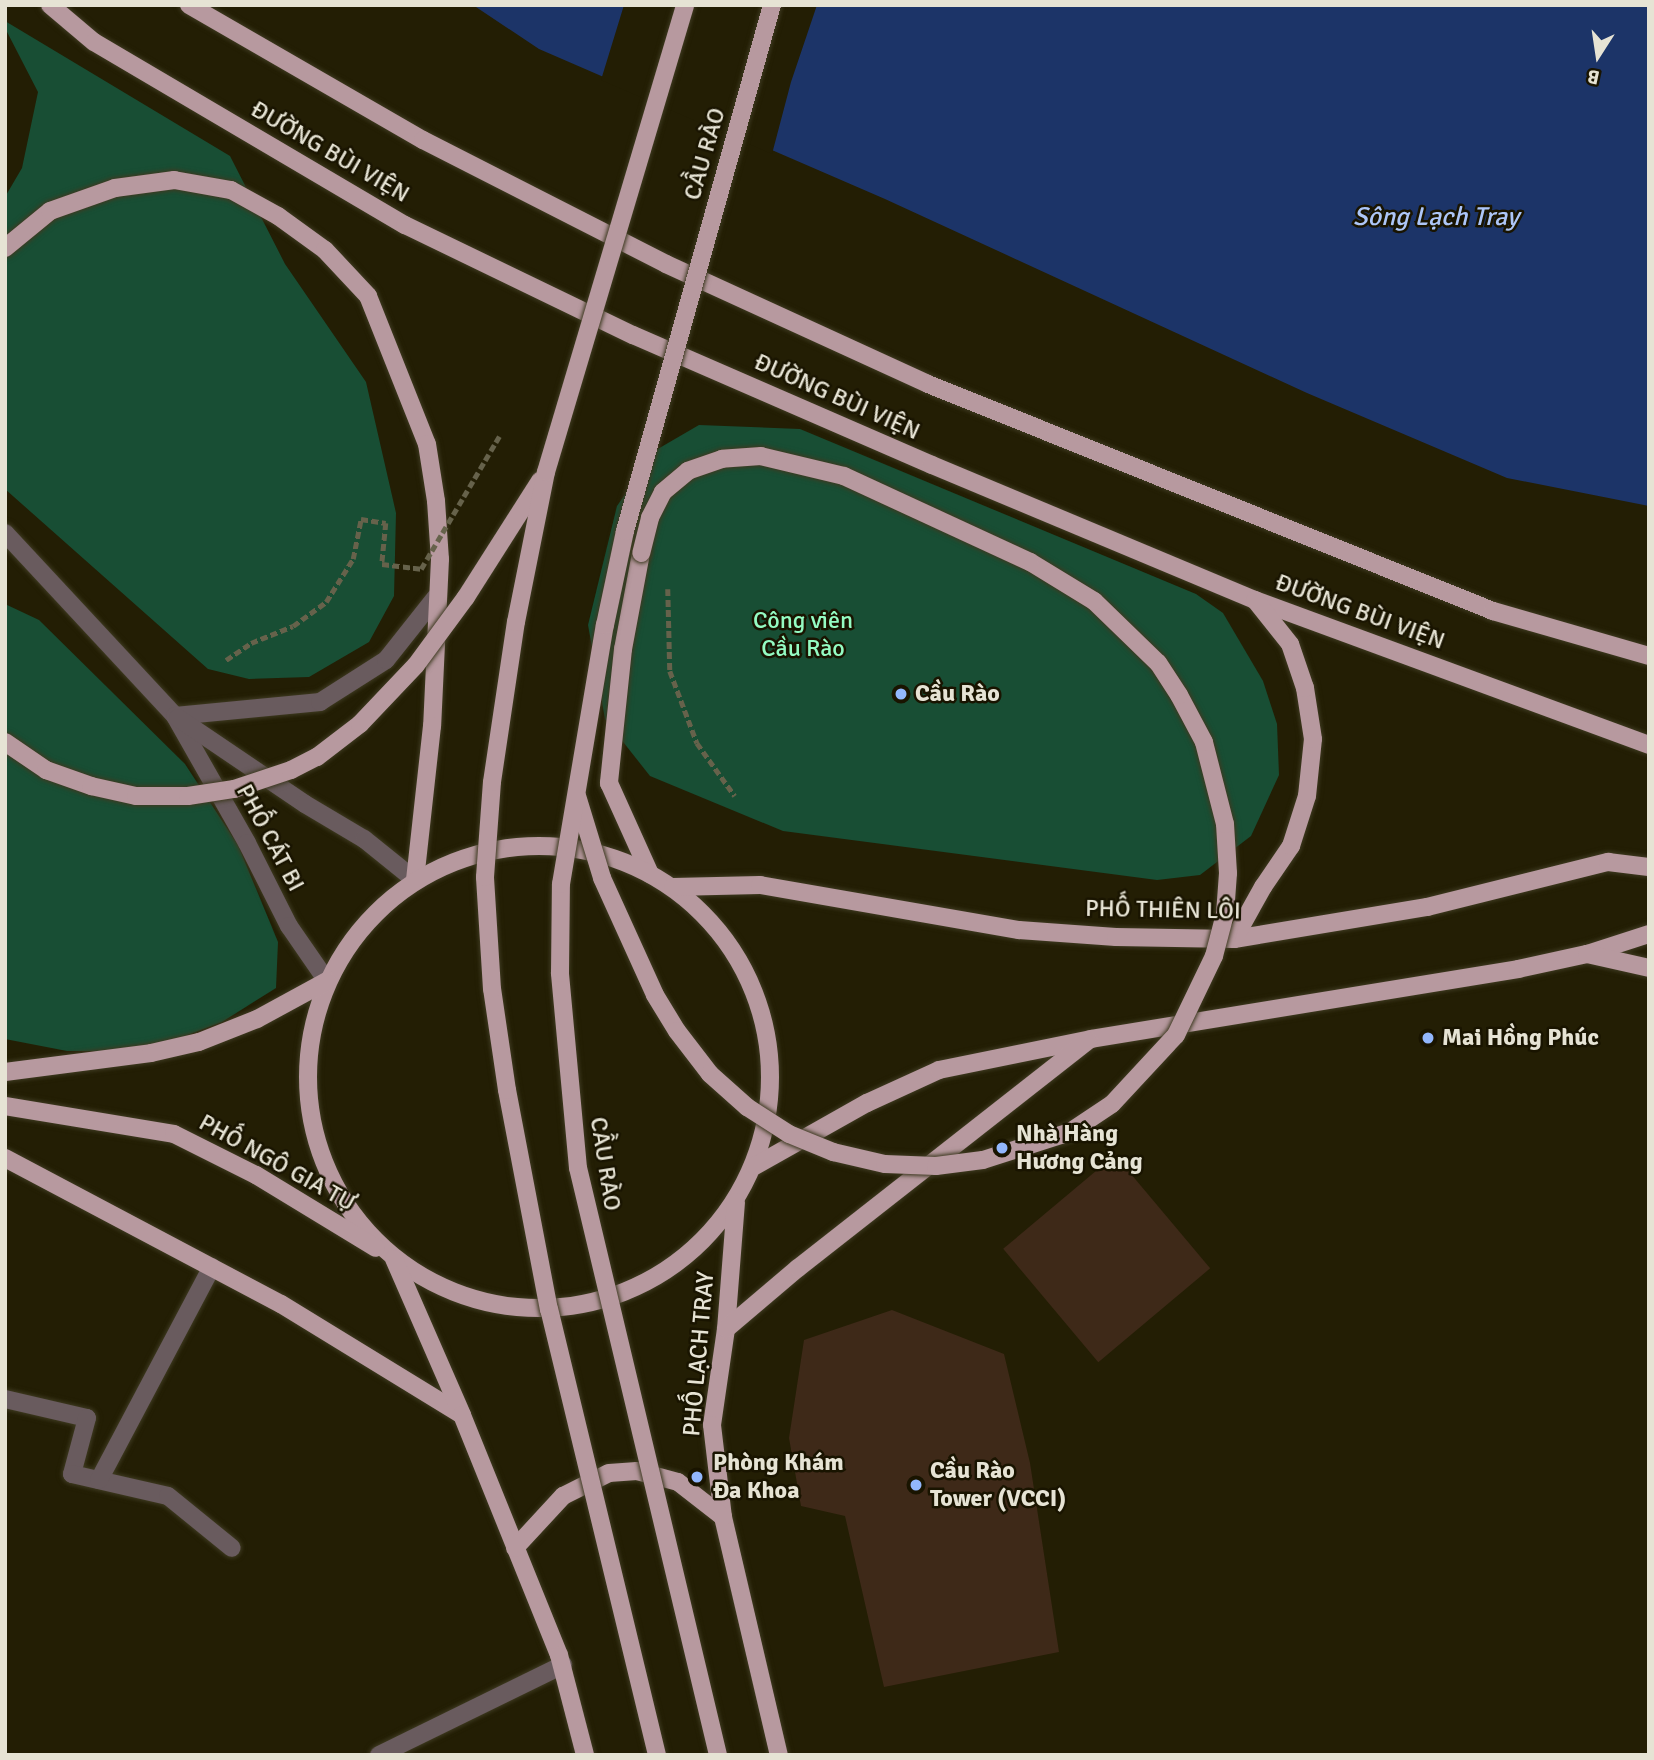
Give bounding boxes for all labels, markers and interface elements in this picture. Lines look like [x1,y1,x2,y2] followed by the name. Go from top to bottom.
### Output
[1563,21,1633,91] north arrow
[1585,64,1602,89] text: B
[246,95,414,209] street label: ĐƯỜNG BÙI VIỆN
[678,105,732,203] street label: CẦU RÀO
[1353,202,1519,234] water label: Sông Lạch Tray
[750,348,924,446] street label: ĐƯỜNG BÙI VIỆN
[1271,568,1449,656] street label: ĐƯỜNG BÙI VIỆN
[753,607,853,663] park label: Công viên Cầu Rào
[915,680,1000,708] place label: Cầu Rào
[893,686,909,702] marker: Cầu Rào
[230,779,310,897] street label: PHỐ CÁT BI
[1085,894,1241,926] street label: PHỐ THIÊN LÔI
[1442,1024,1599,1052] place label: Mai Hồng Phúc
[1420,1030,1436,1046] marker: Mai Hồng Phúc
[194,1108,360,1218] street label: PHỐ NGÔ GIA TỰ
[583,1115,627,1213] street label: CẦU RÀO
[1016,1120,1143,1176] place label: Nhà Hàng Hương Cảng
[994,1140,1010,1156] marker: Nhà Hàng Hương Cảng
[677,1270,721,1438] street label: PHỐ LẠCH TRAY
[713,1449,844,1505] place label: Phòng Khám Đa Khoa
[930,1457,1066,1513] place label: Cầu Rào Tower (VCCI)
[687,1467,707,1487] marker: Phòng Khám Đa Khoa
[908,1477,924,1493] marker: Cầu Rào Tower (VCCI)

